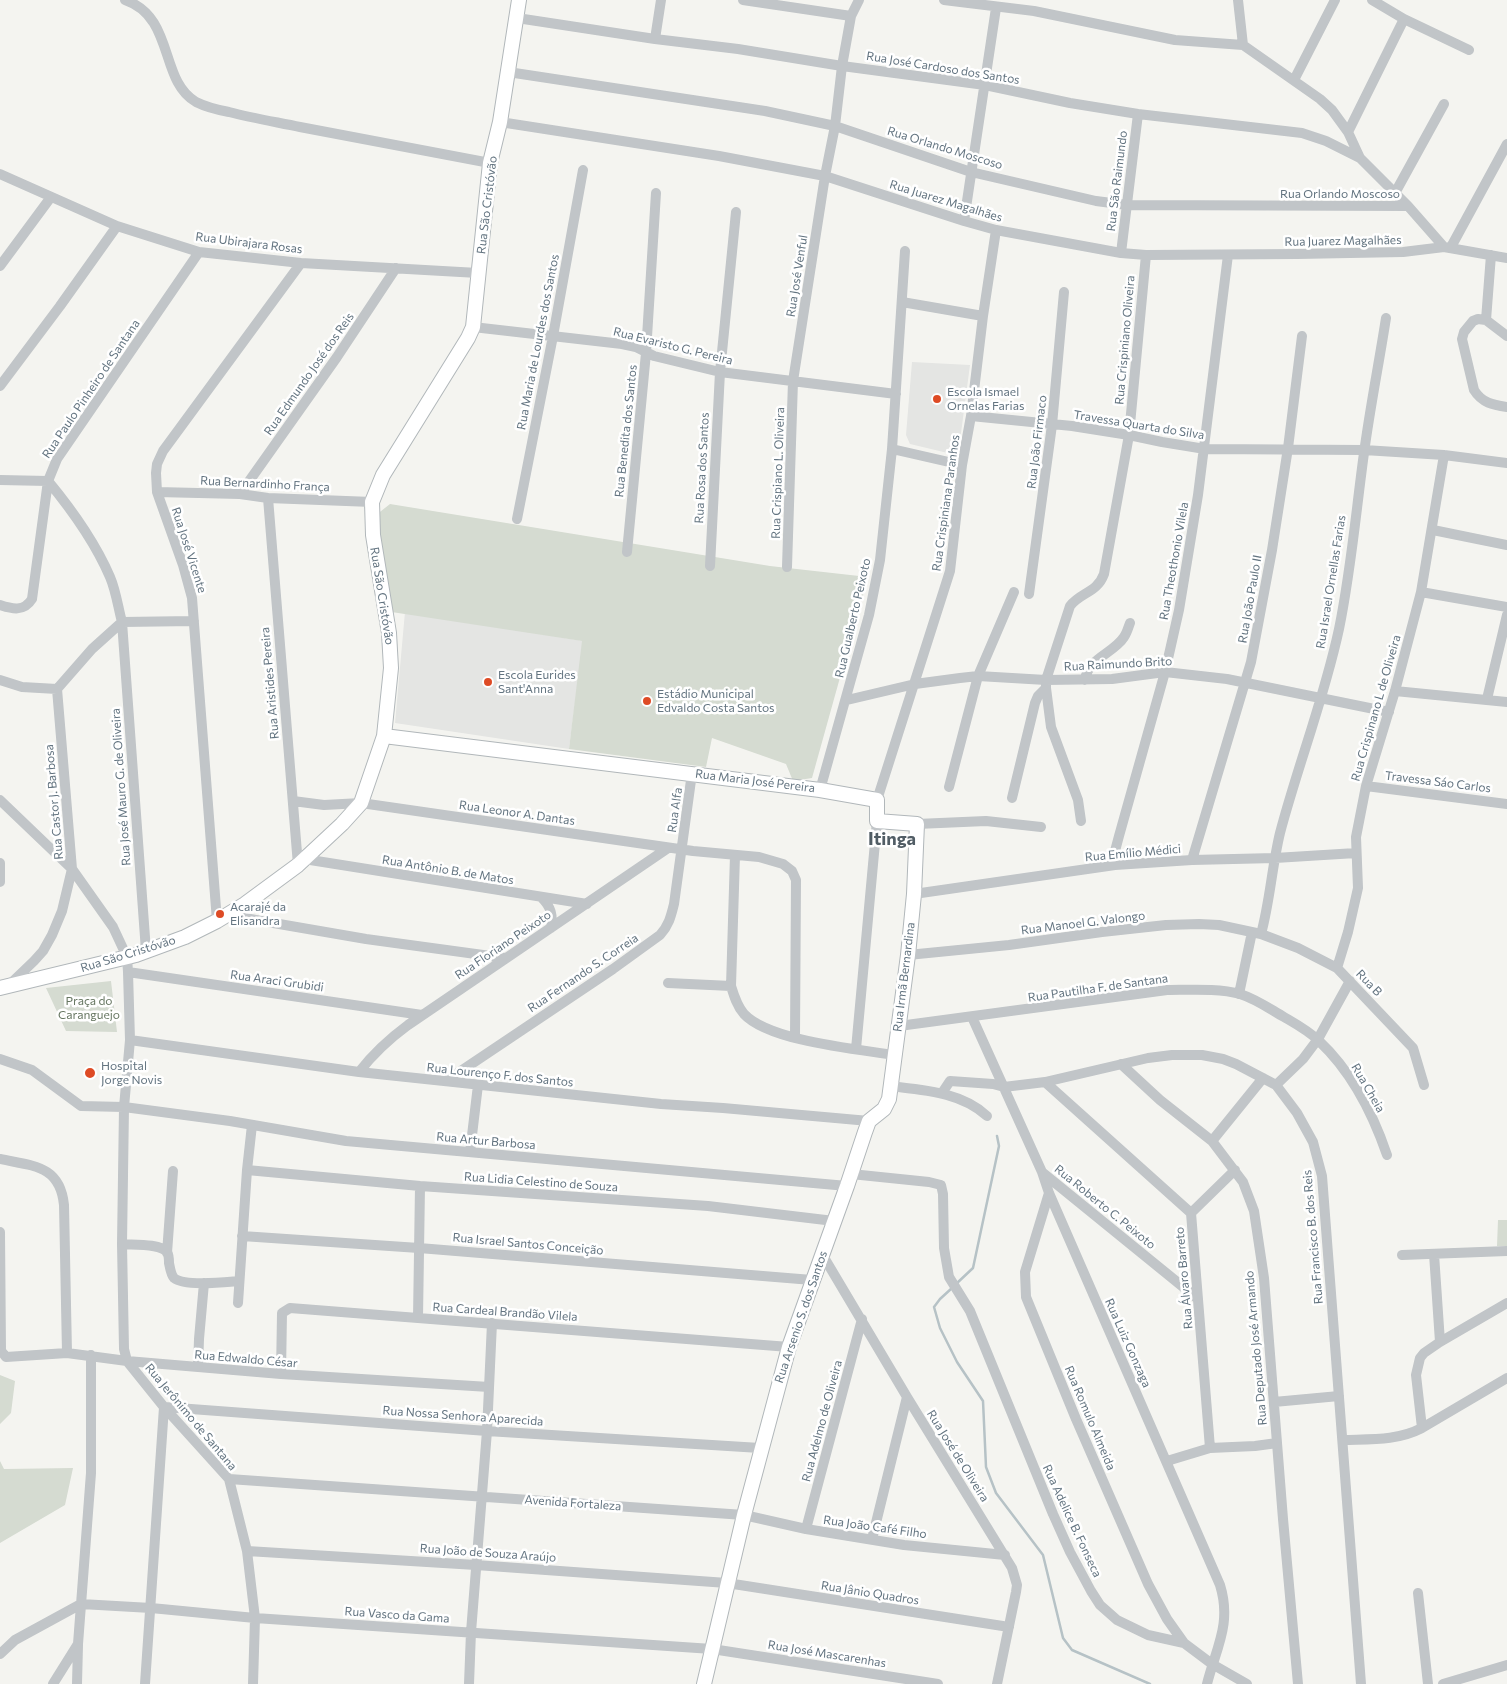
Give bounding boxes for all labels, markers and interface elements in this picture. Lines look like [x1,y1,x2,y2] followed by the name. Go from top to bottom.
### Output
[865,49,1021,87] street label: Rua José Cardoso dos Santos
[886,124,1004,172] street label: Rua Orlando Moscoso
[1104,130,1130,232] street label: Rua São Raimundo
[474,155,500,255] street label: Rua São Cristóvão
[888,177,1004,225] street label: Rua Juarez Magalhães
[1280,187,1400,201] street label: Rua Orlando Moscoso
[195,229,303,257] street label: Rua Ubirajara Rosas
[1284,233,1402,249] street label: Rua Juarez Magalhães
[783,234,811,318] street label: Rua José Venful
[514,253,562,431] street label: Rua Maria de Lourdes dos Santos
[1112,275,1138,405] street label: Rua Crispiniano Oliveira
[261,310,357,438] street label: Rua Edmundo José dos Reis
[39,317,143,461] street label: Rua Paulo Pinheiro de Santana
[612,324,734,368] street label: Rua Evaristo G. Pereira
[612,364,640,498] street label: Rua Benedita dos Santos
[947,385,1024,413] place label: Escola Ismael Ornelas Farias
[931,393,943,405] marker: Escola Ismael Ornelas Farias
[1024,394,1050,490] street label: Rua João Firmaco
[769,407,787,539] street label: Rua Crispiano L. Oliveira
[1073,408,1205,442] street label: Travessa Quarta do Silva
[692,412,712,524] street label: Rua Rosa dos Santos
[929,434,963,572] street label: Rua Crispiniana Paranhos
[200,473,330,495] street label: Rua Bernardinho França
[1157,501,1191,621] street label: Rua Theothonio Vilela
[168,505,210,595] street label: Rua José Vicente
[1313,514,1349,650] street label: Rua Israel Ornellas Farias
[367,546,397,646] street label: Rua São Cristóvão
[1235,554,1265,644] street label: Rua João Paulo II
[832,557,874,679] street label: Rua Gualberto Peixoto
[258,626,282,740] street label: Rua Aristides Pereira
[1348,633,1404,783] street label: Rua Crispinano L de Oliveira
[1063,654,1173,674] street label: Rua Raimundo Brito
[498,668,576,696] place label: Escola Eurides Sant'Anna
[482,676,494,688] marker: Escola Eurides Sant'Anna
[657,687,775,715] place label: Estádio Municipal Edvaldo Costa Santos
[641,695,653,707] marker: Estádio Municipal Edvaldo Costa Santos
[108,708,134,866] street label: Rua José Mauro G. de Oliveira
[42,744,66,860] street label: Rua Castor J. Barbosa
[694,767,816,795] street label: Rua Maria José Pereira
[1384,768,1492,796] street label: Travessa Sáo Carlos
[665,786,685,834] street label: Rua Alfa
[458,798,576,828] street label: Rua Leonor A. Dantas
[868,828,916,850] district label: Itinga
[1084,842,1182,864] street label: Rua Emílio Médici
[381,852,515,888] street label: Rua Antônio B. de Matos
[230,900,286,928] place label: Acarajé da Elisandra
[452,907,554,983] street label: Rua Floriano Peixoto
[214,908,226,920] marker: Acarajé da Elisandra
[1020,908,1146,938] street label: Rua Manoel G. Valongo
[890,921,918,1033] street label: Rua Irmã Bernardina
[525,931,641,1015] street label: Rua Fernando S. Correia
[79,933,177,975] street label: Rua São Cristóvão
[229,967,325,995] street label: Rua Araci Grubidi
[1353,967,1385,999] street label: Rua B
[1027,971,1169,1005] street label: Rua Pautilha F. de Santana
[58,994,120,1022] park label: Praça do Caranguejo
[101,1059,162,1087] place label: Hospital Jorge Novis
[426,1060,574,1090] street label: Rua Lourenço F. dos Santos
[1348,1061,1388,1115] street label: Rua Cheia
[83,1066,97,1080] marker: Hospital Jorge Novis
[436,1129,536,1153] street label: Rua Artur Barbosa
[1052,1162,1158,1252] street label: Rua Roberto C. Peixoto
[464,1169,618,1195] street label: Rua Lidia Celestino de Souza
[1300,1169,1326,1305] street label: Rua Francisco B. dos Reis
[1172,1226,1196,1330] street label: Rua Álvaro Barreto
[452,1230,604,1258] street label: Rua Israel Santos Conceição
[772,1249,830,1385] street label: Rua Arsenio S. dos Santos
[1242,1270,1270,1426] street label: Rua Deputado José Armando
[1102,1296,1154,1390] street label: Rua Luiz Gonzaga
[432,1300,578,1324] street label: Rua Cardeal Brandão Vilela
[194,1347,298,1371] street label: Rua Edwaldo César
[799,1359,845,1483] street label: Rua Adelmo de Oliveira
[142,1361,240,1473] street label: Rua Jerônimo de Santana
[1061,1364,1119,1472] street label: Rua Romulo Almeida
[382,1403,544,1429] street label: Rua Nossa Senhora Aparecida
[924,1407,992,1505] street label: Rua José de Oliveira
[1040,1462,1104,1580] street label: Rua Adelice B. Fonseca
[524,1492,622,1514] street label: Avenida Fortaleza
[822,1513,928,1541] street label: Rua João Café Filho
[419,1541,557,1565] street label: Rua João de Souza Araújo
[820,1578,920,1608] street label: Rua Jânio Quadros
[344,1604,450,1626] street label: Rua Vasco da Gama
[767,1638,887,1670] street label: Rua José Mascarenhas

